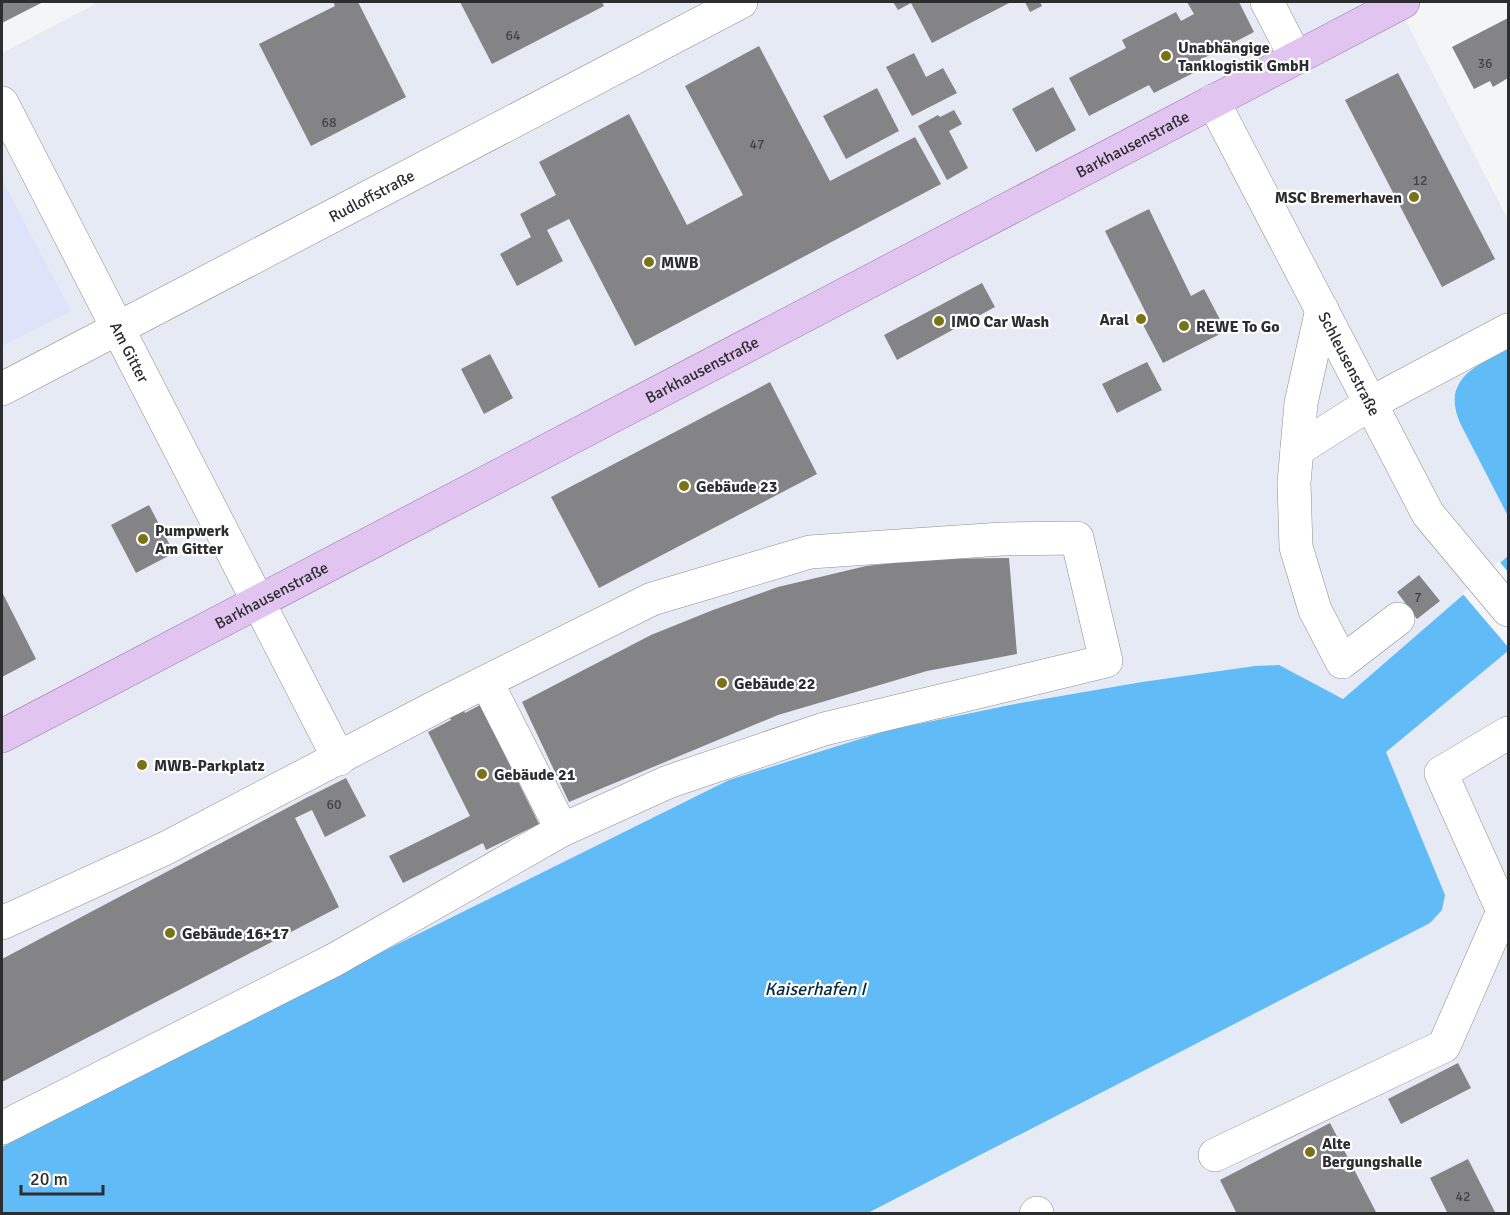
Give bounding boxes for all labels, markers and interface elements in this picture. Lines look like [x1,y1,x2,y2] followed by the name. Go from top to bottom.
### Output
[505,27,521,44] house number: 64
[1178,38,1309,76] place label: Unabhängige Tanklogistik GmbH
[1159,49,1173,63] marker: Unabhängige Tanklogistik GmbH
[1477,55,1493,72] house number: 36
[1072,107,1193,183] street label: Barkhausenstraße
[321,114,337,131] house number: 68
[749,136,765,153] house number: 47
[326,166,418,227] street label: Rudloffstraße
[1412,172,1428,189] house number: 12
[1275,188,1402,208] place label: MSC Bremerhaven
[1407,190,1421,204] marker: MSC Bremerhaven
[661,253,699,273] place label: MWB
[642,255,656,269] marker: MWB
[1313,308,1384,420] street label: Schleusenstraße
[1099,310,1129,330] place label: Aral
[951,312,1050,332] place label: IMO Car Wash
[1134,312,1148,326] marker: Aral
[932,314,946,328] marker: IMO Car Wash
[1196,317,1280,337] place label: REWE To Go
[105,319,153,386] street label: Am Gitter
[1177,319,1191,333] marker: REWE To Go
[642,332,763,408] street label: Barkhausenstraße
[696,477,777,497] place label: Gebäude 23
[677,479,691,493] marker: Gebäude 23
[155,521,230,559] place label: Pumpwerk Am Gitter
[136,532,150,546] marker: Pumpwerk Am Gitter
[211,558,332,634] street label: Barkhausenstraße
[1414,589,1422,606] house number: 7
[734,674,815,694] place label: Gebäude 22
[715,676,729,690] marker: Gebäude 22
[154,756,265,776] place label: MWB-Parkplatz
[135,758,149,772] marker: MWB-Parkplatz
[494,765,576,785] place label: Gebäude 21
[475,767,489,781] marker: Gebäude 21
[326,796,342,813] house number: 60
[182,924,289,944] place label: Gebäude 16+17
[163,926,177,940] marker: Gebäude 16+17
[764,978,867,1000] water label: Kaiserhafen I
[1322,1134,1422,1172] place label: Alte Bergungshalle
[1303,1145,1317,1159] marker: Alte Bergungshalle
[21,1158,104,1196] scale bar
[30,1168,68,1190] text: 20 m
[1455,1188,1471,1205] house number: 42

